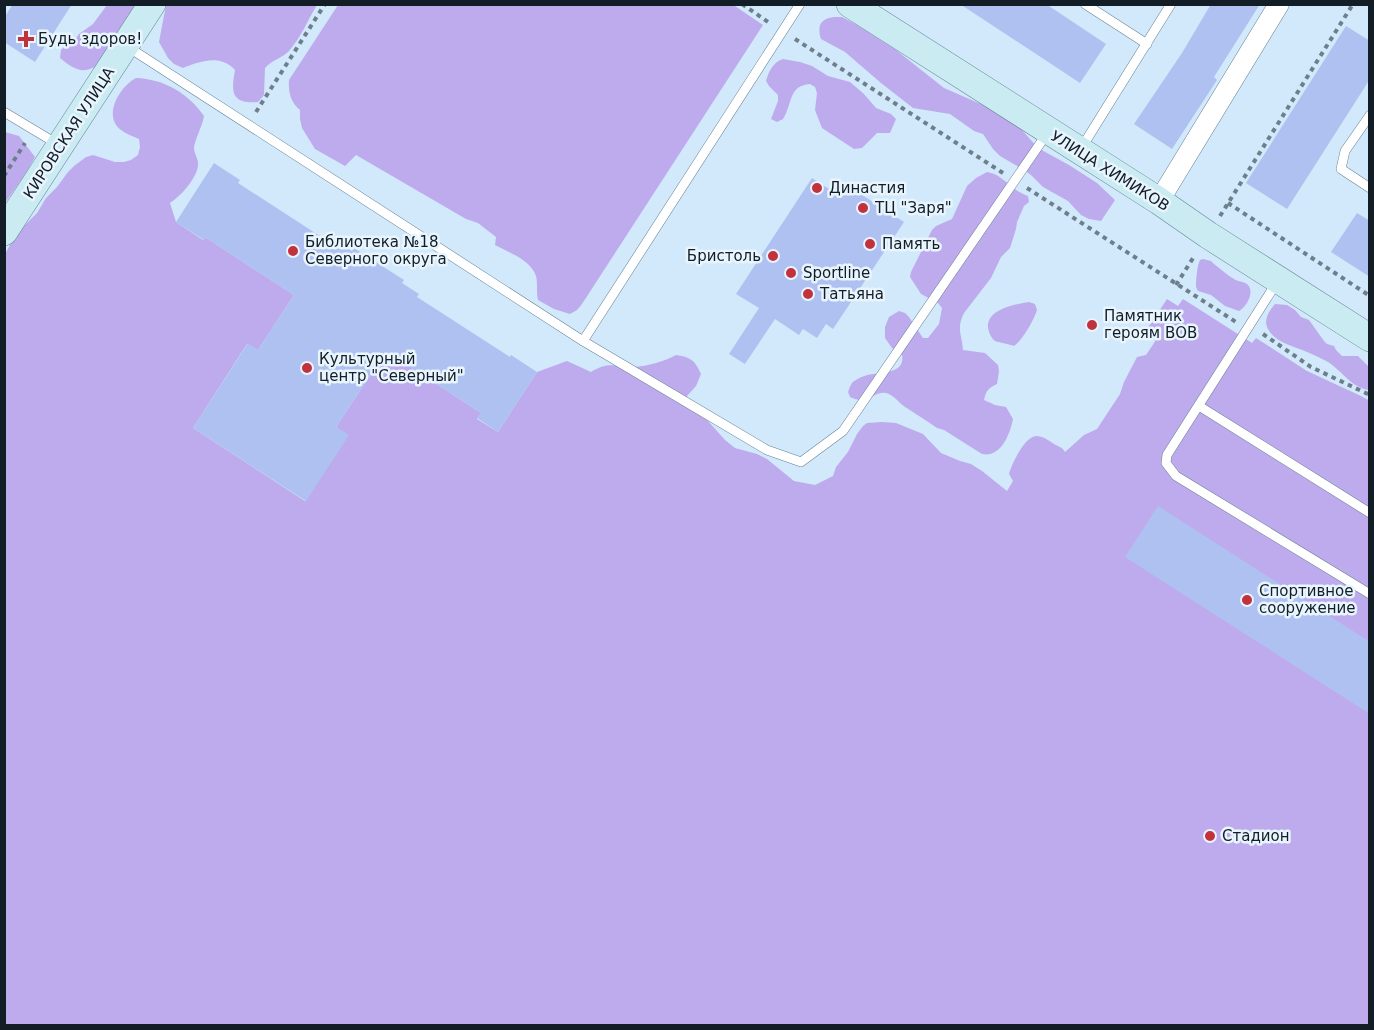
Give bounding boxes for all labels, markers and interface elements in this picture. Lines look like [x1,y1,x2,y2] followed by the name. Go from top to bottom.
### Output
[38,30,142,48] place label: Будь здоров!
[19,32,33,46] marker: Будь здоров!
[20,63,119,202] street label: КИРОВСКАЯ УЛИЦА
[1047,127,1173,215] street label: УЛИЦА ХИМИКОВ
[829,179,905,197] place label: Династия
[810,181,824,195] marker: Династия
[874,199,952,217] place label: ТЦ "Заря"
[856,201,870,215] marker: ТЦ "Заря"
[305,233,447,268] place label: Библиотека №18 Северного округа
[882,235,940,253] place label: Память
[863,237,877,251] marker: Память
[286,244,300,258] marker: Библиотека №18 Северного округа
[687,247,761,265] place label: Бристоль
[766,249,780,263] marker: Бристоль
[803,264,870,282] place label: Sportline
[784,266,798,280] marker: Sportline
[819,285,884,303] place label: Татьяна
[801,287,815,301] marker: Татьяна
[1104,307,1197,342] place label: Памятник героям ВОВ
[1085,318,1099,332] marker: Памятник героям ВОВ
[319,350,464,385] place label: Культурный центр "Северный"
[300,361,314,375] marker: Культурный центр "Северный"
[1259,582,1356,617] place label: Спортивное сооружение
[1240,593,1254,607] marker: Спортивное сооружение
[1222,827,1290,845] place label: Стадион
[1203,829,1217,843] marker: Стадион

